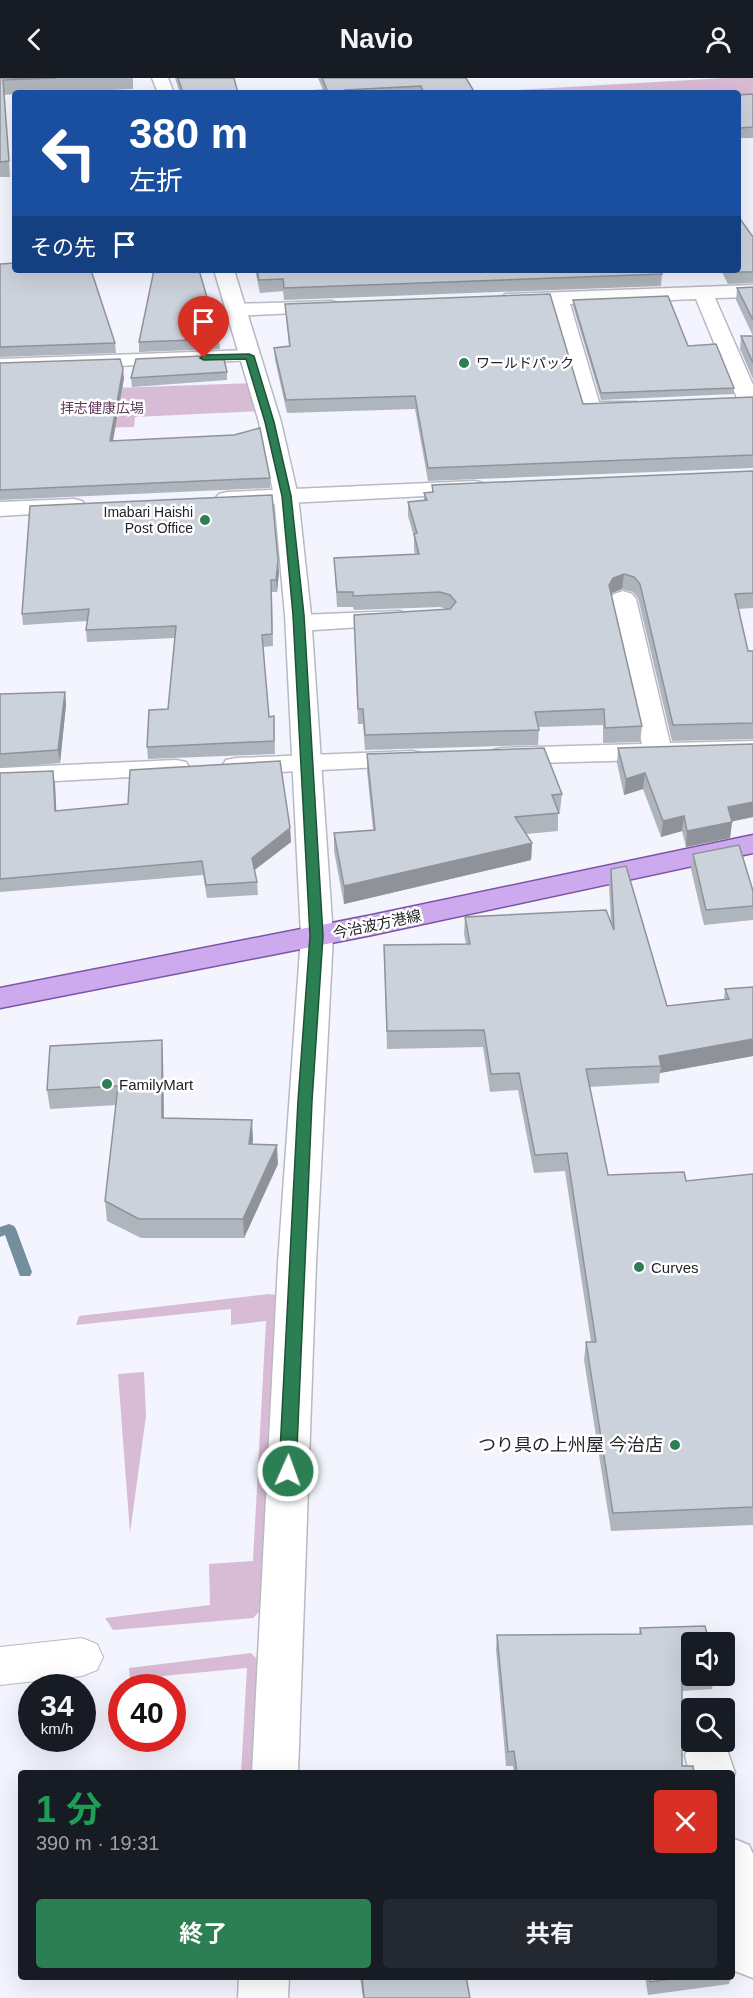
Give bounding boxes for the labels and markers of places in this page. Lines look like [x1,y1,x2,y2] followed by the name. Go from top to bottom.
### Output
[178,296,229,358] pin
[476,355,574,371] place label: ワールドパック
[457,356,471,370] marker: ワールドパック
[104,504,193,536] place label: Imabari Haishi Post Office
[198,513,212,527] marker: Imabari Haishi Post Office
[119,1076,194,1093] place label: FamilyMart
[100,1077,114,1091] marker: FamilyMart
[651,1259,699,1276] place label: Curves
[632,1260,646,1274] marker: Curves
[478,1435,663,1455] place label: つり具の上州屋 今治店
[668,1438,682,1452] marker: つり具の上州屋 今治店

